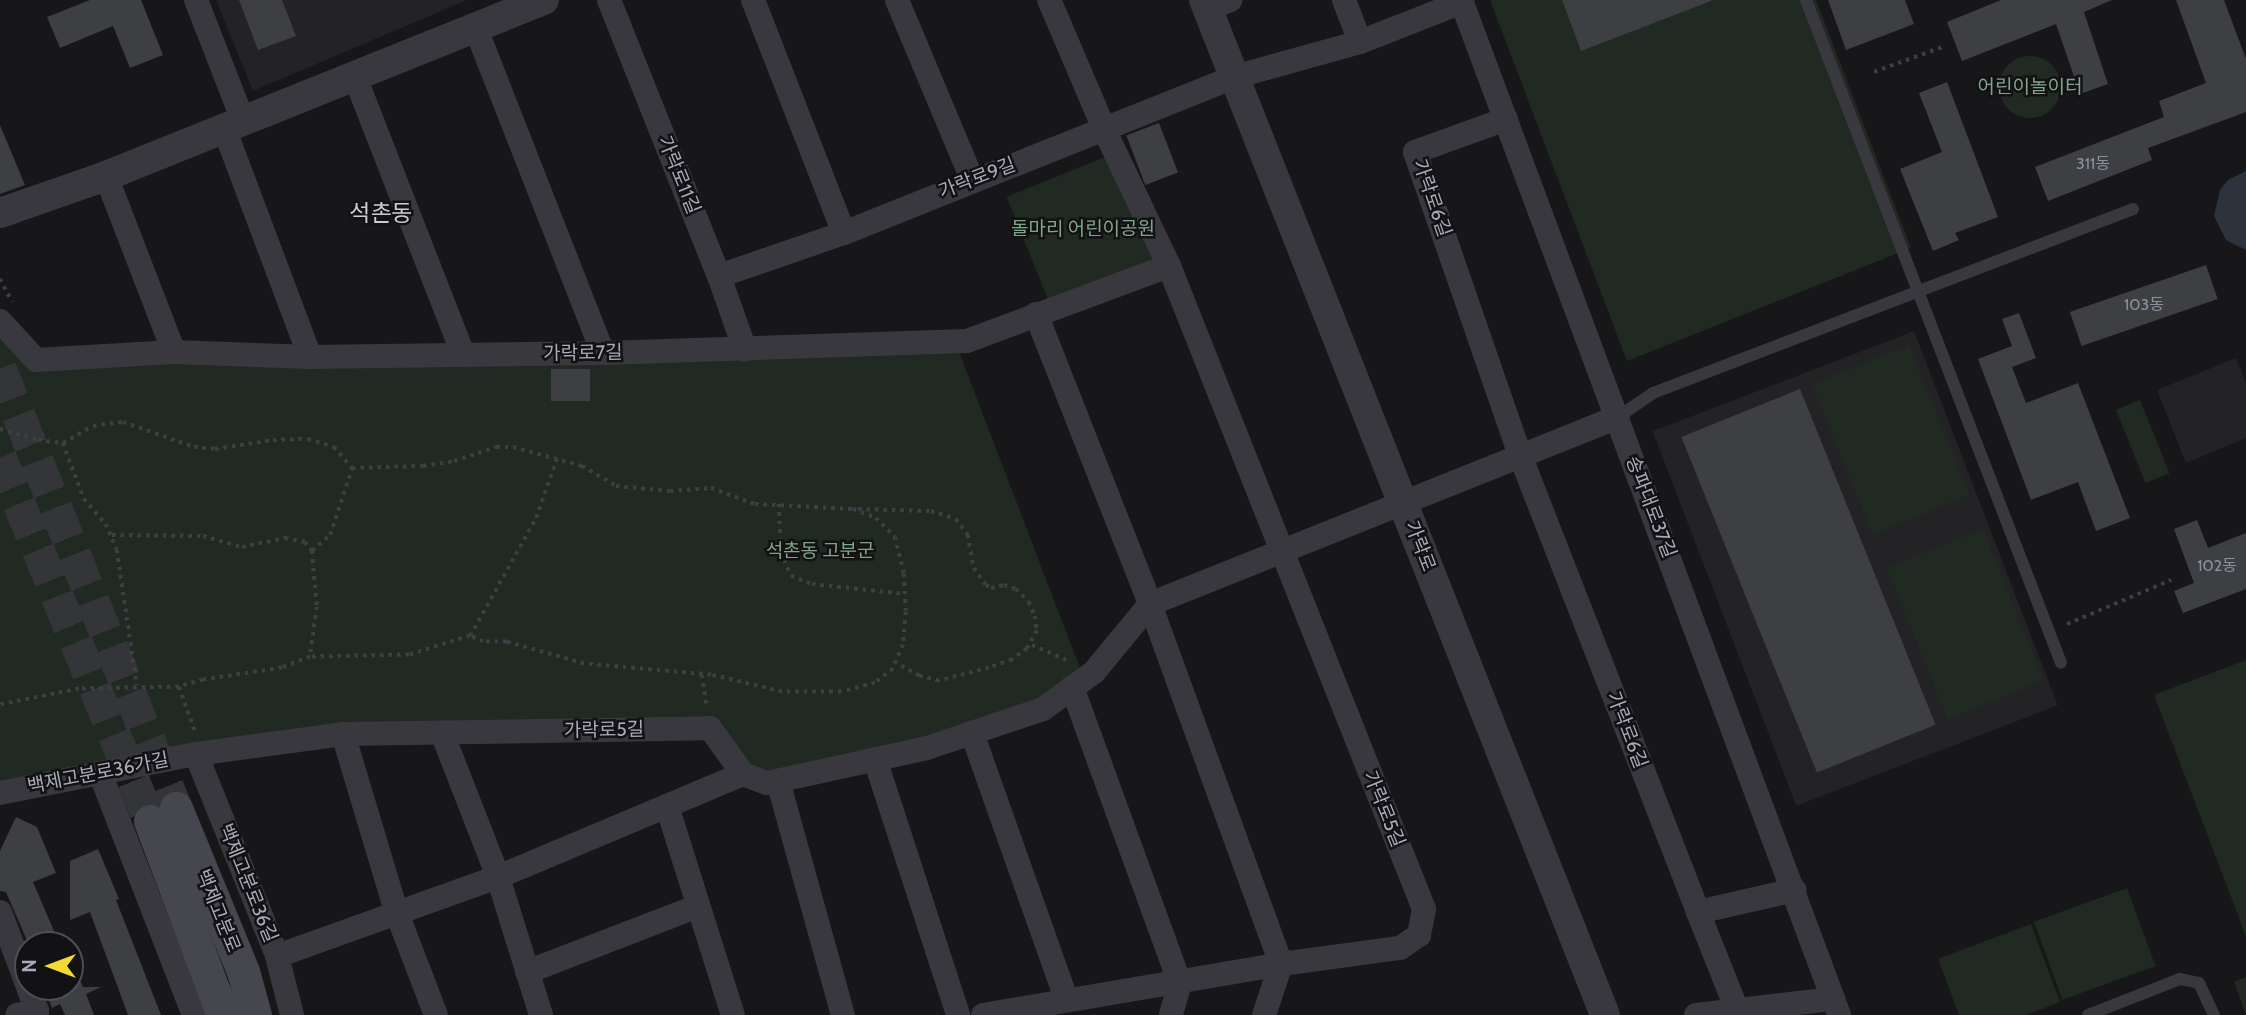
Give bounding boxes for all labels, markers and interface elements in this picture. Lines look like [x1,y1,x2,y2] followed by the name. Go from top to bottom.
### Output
[1978,76,2082,98] park label: 어린이놀이터
[653,133,705,217] street label: 가락로11길
[935,153,1019,203] street label: 가락로9길
[2076,154,2110,174] house number: 311동
[1408,156,1456,240] street label: 가락로6길
[349,199,413,227] district label: 석촌동
[1011,218,1155,240] park label: 돌마리 어린이공원
[2124,295,2164,315] house number: 103동
[543,341,623,365] street label: 가락로7길
[1621,453,1681,561] street label: 송파대로37길
[1400,517,1440,575] street label: 가락로
[765,540,875,562] park label: 석촌동 고분군
[2197,556,2237,576] house number: 102동
[1602,688,1652,772] street label: 가락로6길
[564,718,644,742] street label: 가락로5길
[25,748,171,798] street label: 백제고분로36가길
[1358,768,1410,850] street label: 가락로5길
[214,820,282,946] street label: 백제고분로36길
[191,866,245,956] street label: 백제고분로
[14,931,84,1001] north arrow
[18,959,41,973] text: N

